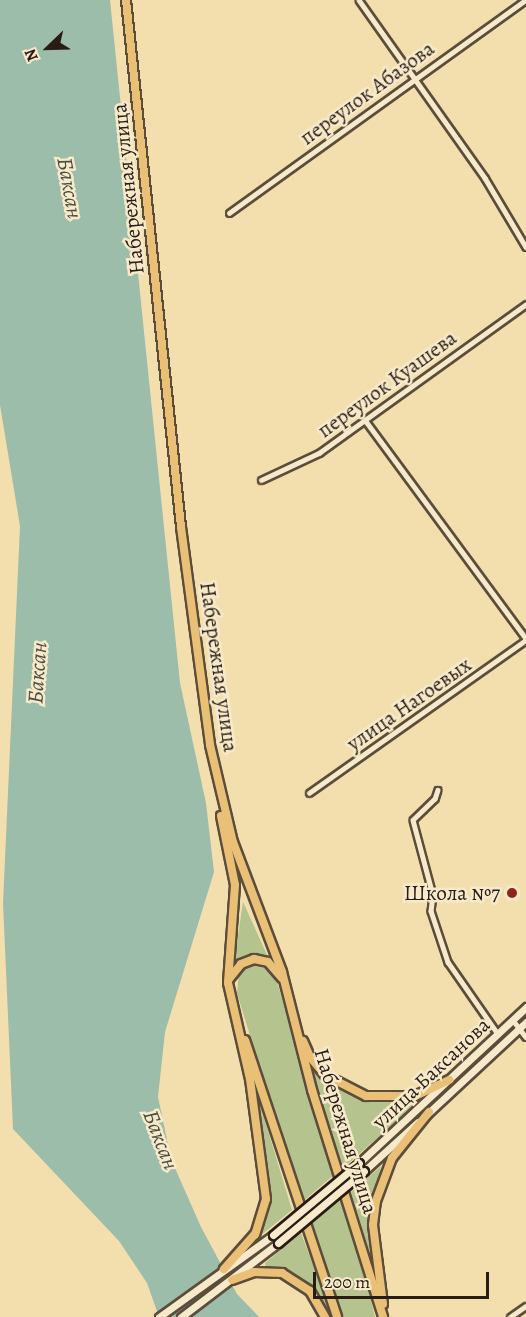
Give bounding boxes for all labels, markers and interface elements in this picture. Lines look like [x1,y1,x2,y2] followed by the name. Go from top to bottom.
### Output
[18,18,78,78] north arrow
[295,36,439,150] street label: переулок Абазова
[19,45,44,65] text: N
[107,102,149,276] street label: Набережная улица
[51,155,87,221] water label: Баксан
[313,325,461,443] street label: переулок Куашева
[195,580,243,754] street label: Набережная улица
[23,641,53,705] water label: Баксан
[342,652,476,756] street label: улица Нагоевых
[404,880,500,906] place label: Школа №7
[505,886,519,900] marker: Школа №7
[367,1012,495,1134] street label: улица Баксанова
[309,1045,383,1217] street label: Набережная улица
[137,1106,183,1174] water label: Баксан
[316,1260,492,1298] scale bar
[324,1270,370,1294] text: 200 m

